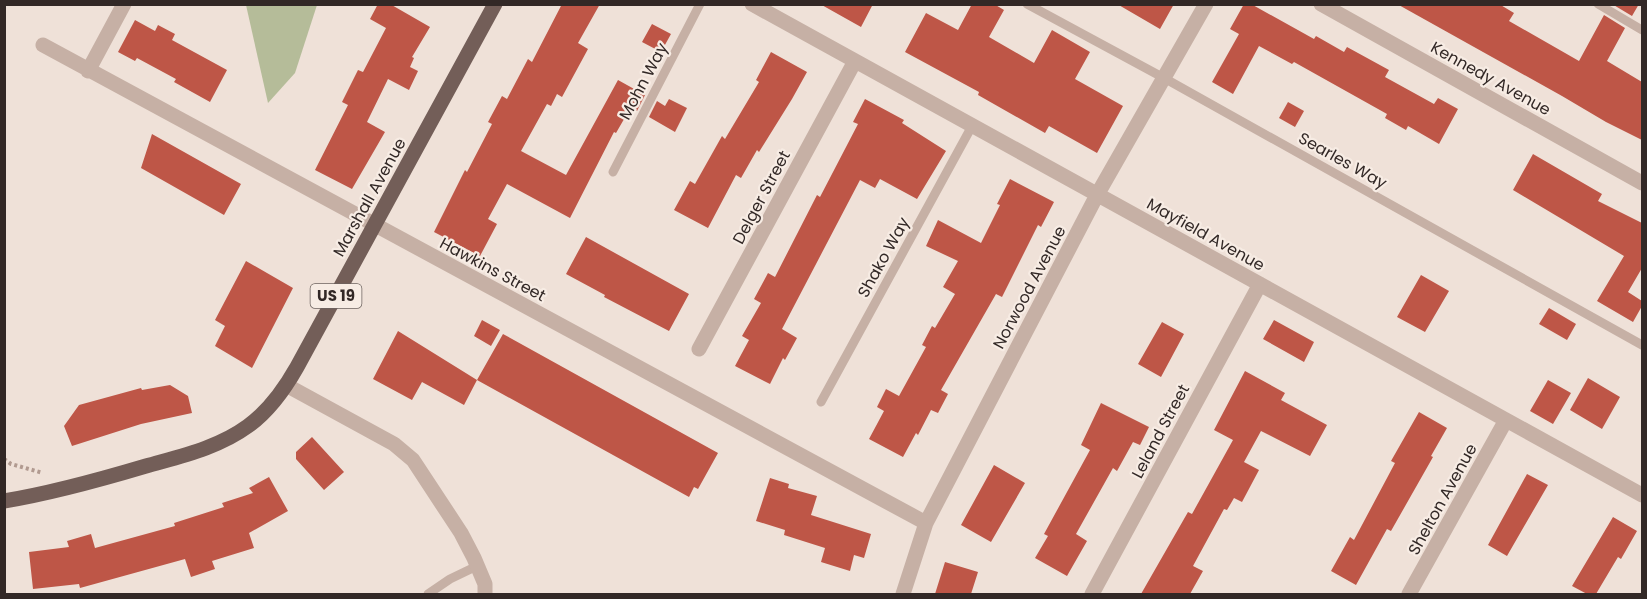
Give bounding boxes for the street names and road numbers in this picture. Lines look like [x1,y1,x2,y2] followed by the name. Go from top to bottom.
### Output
[1427,36,1555,121] street label: Kennedy Avenue
[614,39,673,124] street label: Mohn Way
[1294,127,1391,194] street label: Searles Way
[327,134,412,261] street label: Marshall Avenue
[727,146,796,248] street label: Delger Street
[1143,192,1269,276] street label: Mayfield Avenue
[852,213,915,302] street label: Shako Way
[987,222,1072,353] street label: Norwood Avenue
[436,232,550,307] street label: Hawkins Street
[310,284,362,308] road number: US 19
[1126,380,1195,482] street label: Leland Street
[1402,439,1483,559] street label: Shelton Avenue

